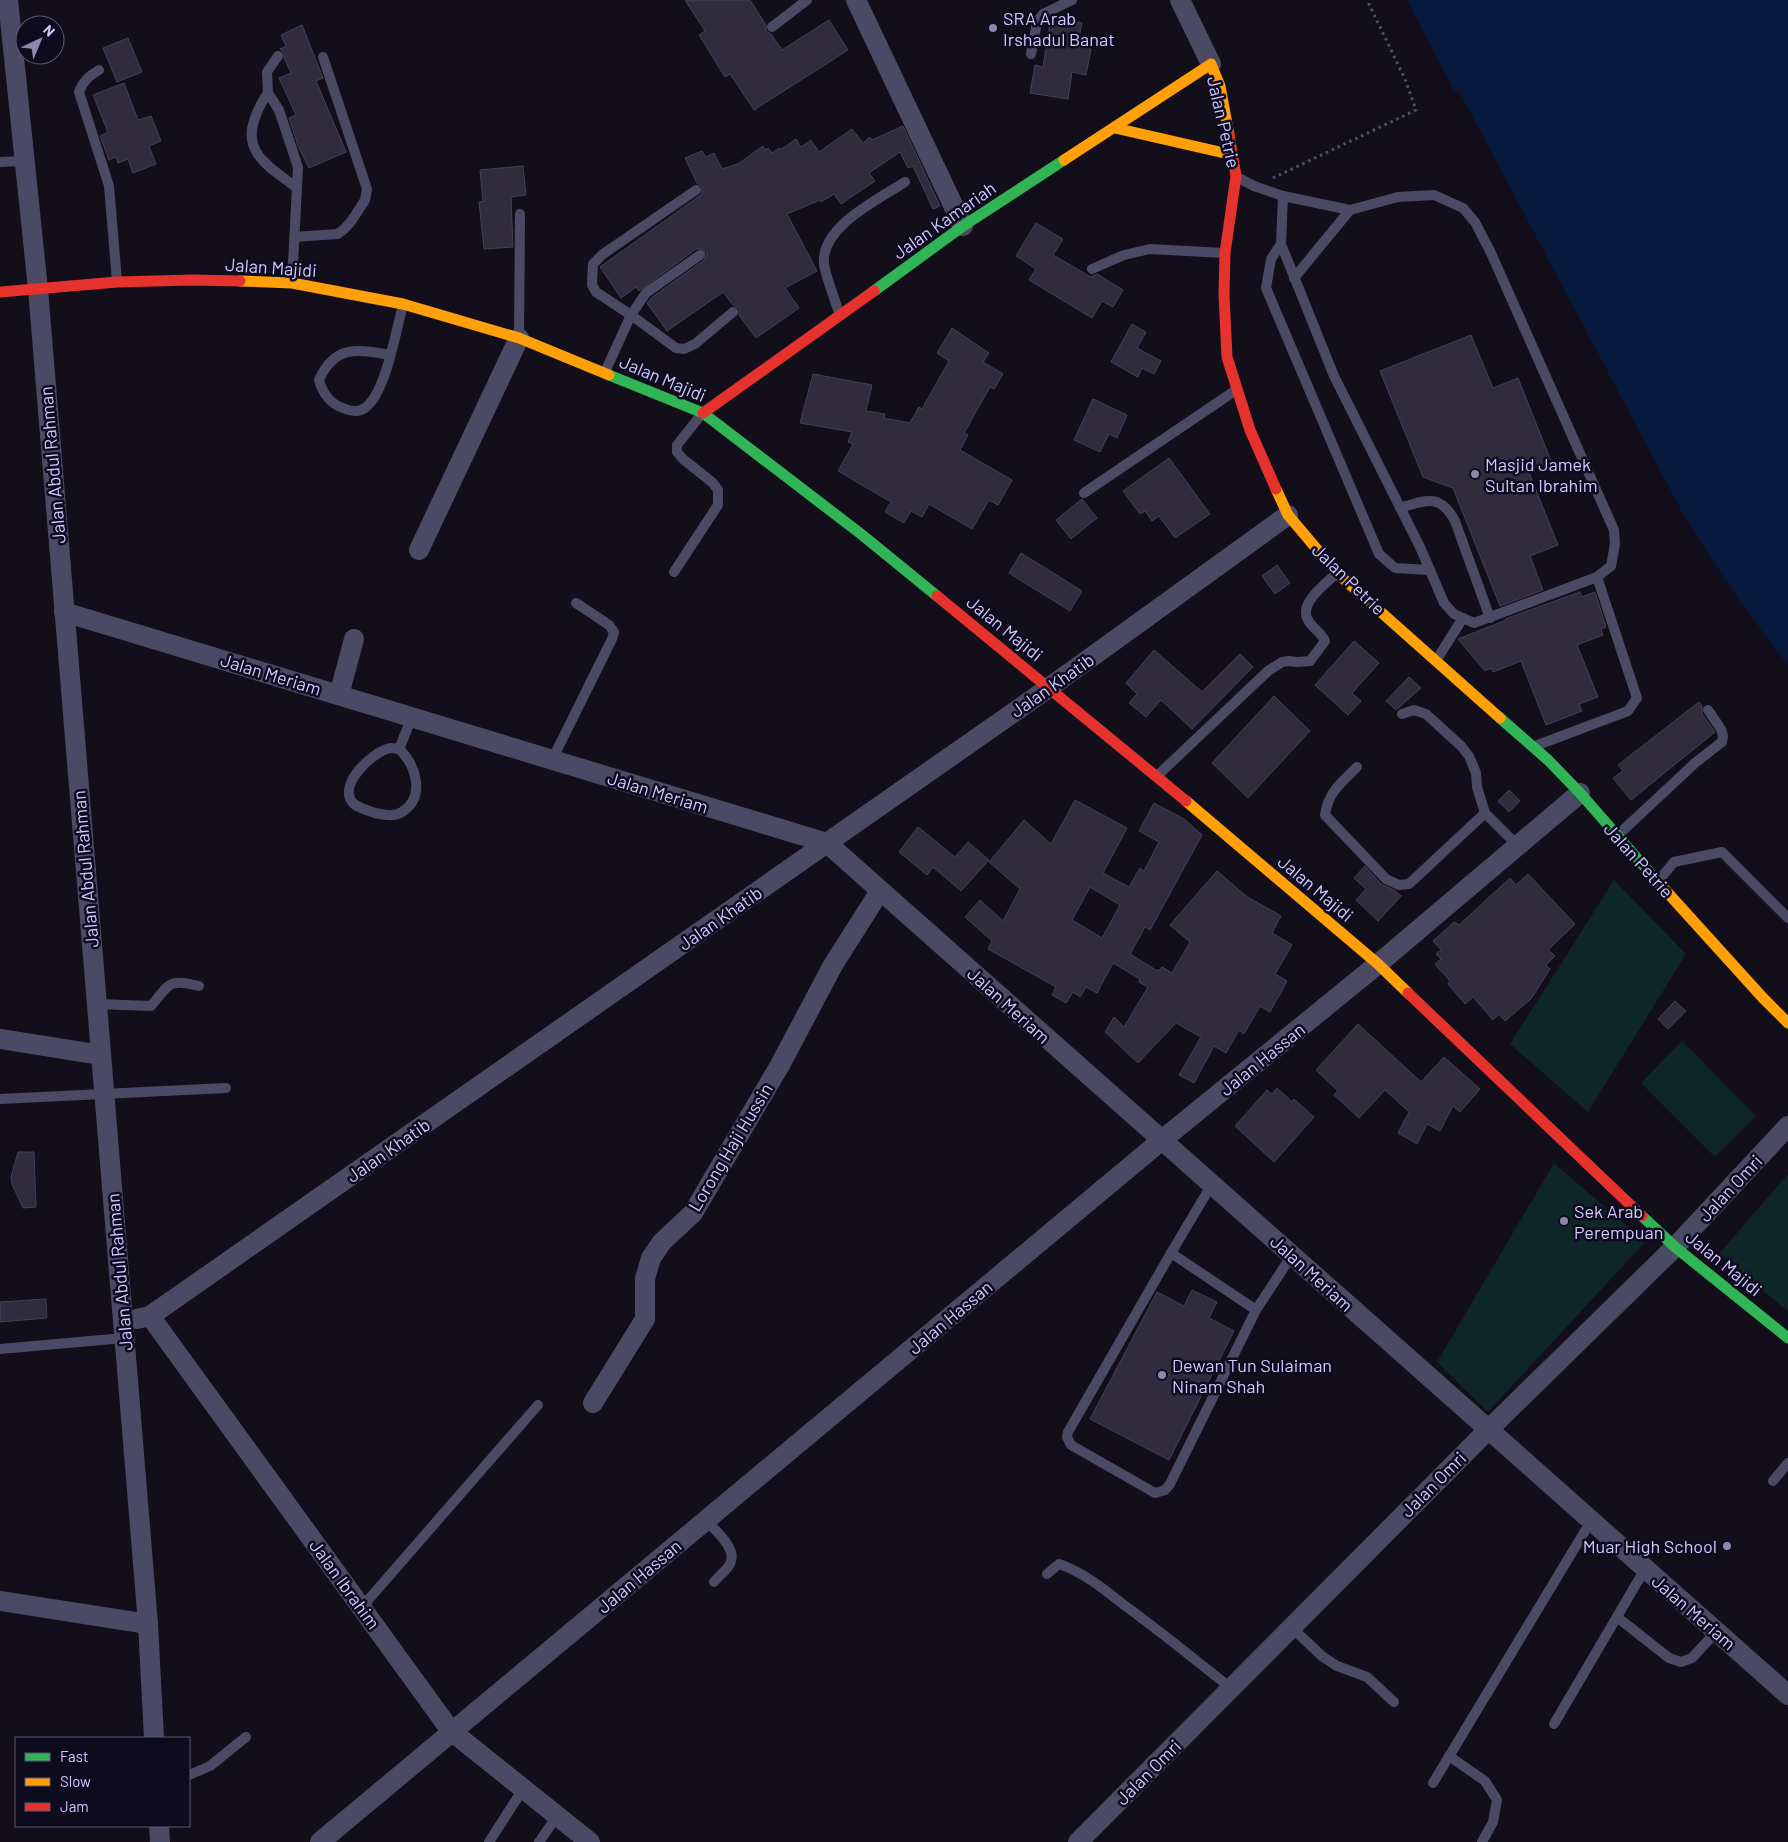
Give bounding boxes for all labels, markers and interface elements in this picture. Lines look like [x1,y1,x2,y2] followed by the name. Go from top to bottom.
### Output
[1003,7,1115,50] place label: SRA Arab Irshadul Banat
[15,15,65,65] north arrow
[40,21,59,40] text: N
[987,22,999,34] marker: SRA Arab Irshadul Banat
[1203,74,1245,170] street label: Jalan Petrie
[888,176,1000,264] street label: Jalan Kamariah
[224,253,318,281] street label: Jalan Majidi
[616,350,710,406] street label: Jalan Majidi
[34,385,70,545] street label: Jalan Abdul Rahman
[1485,453,1598,496] place label: Masjid Jamek Sultan Ibrahim
[1469,468,1481,480] marker: Masjid Jamek Sultan Ibrahim
[1308,539,1390,619] street label: Jalan Petrie
[962,591,1048,665] street label: Jalan Majidi
[218,648,324,700] street label: Jalan Meriam
[1006,648,1098,722] street label: Jalan Khatib
[605,766,711,818] street label: Jalan Meriam
[67,789,103,949] street label: Jalan Abdul Rahman
[1600,818,1678,902] street label: Jalan Petrie
[1274,850,1358,926] street label: Jalan Majidi
[674,881,766,955] street label: Jalan Khatib
[963,962,1055,1048] street label: Jalan Meriam
[1215,1018,1309,1100] street label: Jalan Hassan
[683,1079,777,1215] street label: Lorong Haji Hussin
[342,1113,434,1187] street label: Jalan Khatib
[1693,1150,1767,1226] street label: Jalan Omri
[101,1192,137,1352] street label: Jalan Abdul Rahman
[1574,1200,1663,1243] place label: Sek Arab Perempuan
[1558,1215,1570,1227] marker: Sek Arab Perempuan
[1681,1226,1767,1300] street label: Jalan Majidi
[1266,1230,1358,1316] street label: Jalan Meriam
[903,1275,997,1359] street label: Jalan Hassan
[1172,1354,1332,1397] place label: Dewan Tun Sulaiman Ninam Shah
[1156,1369,1168,1381] marker: Dewan Tun Sulaiman Ninam Shah
[1396,1447,1470,1521] street label: Jalan Omri
[592,1534,686,1618] street label: Jalan Hassan
[305,1535,385,1633] street label: Jalan Ibrahim
[1583,1535,1717,1557] place label: Muar High School
[1721,1540,1733,1552] marker: Muar High School
[1648,1570,1740,1654] street label: Jalan Meriam
[1111,1735,1185,1809] street label: Jalan Omri
[15,1737,190,1827] legend
[60,1747,88,1765] text: Fast
[60,1772,91,1790] text: Slow
[60,1797,89,1815] text: Jam

